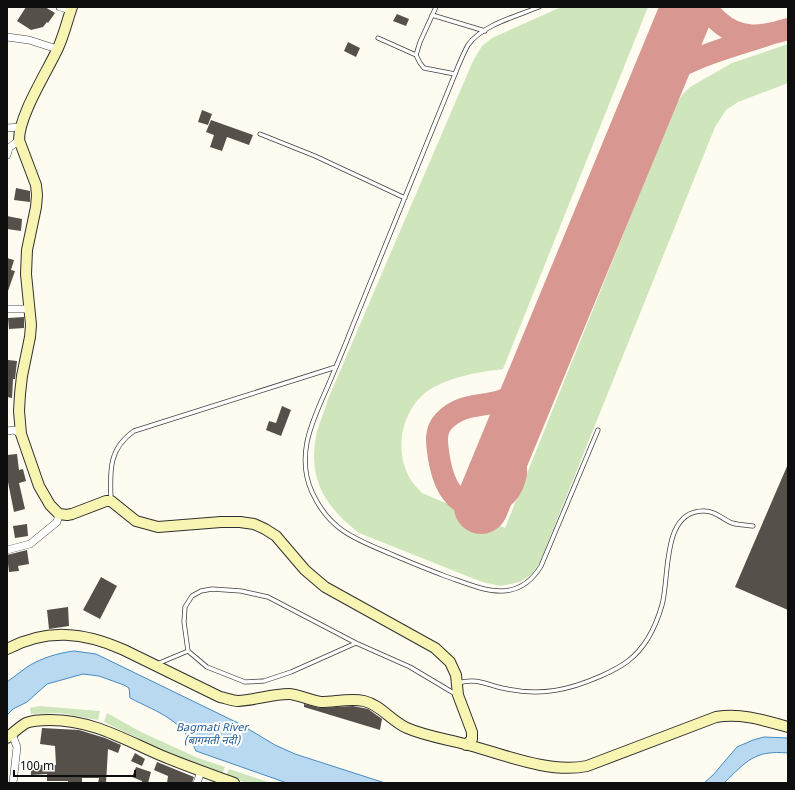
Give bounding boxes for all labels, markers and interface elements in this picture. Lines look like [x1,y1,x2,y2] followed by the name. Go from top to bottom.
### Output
[176,721,250,748] water label: Bagmati River (बागमती नदी)
[14,752,135,778] scale bar
[20,759,54,775] text: 100 m

